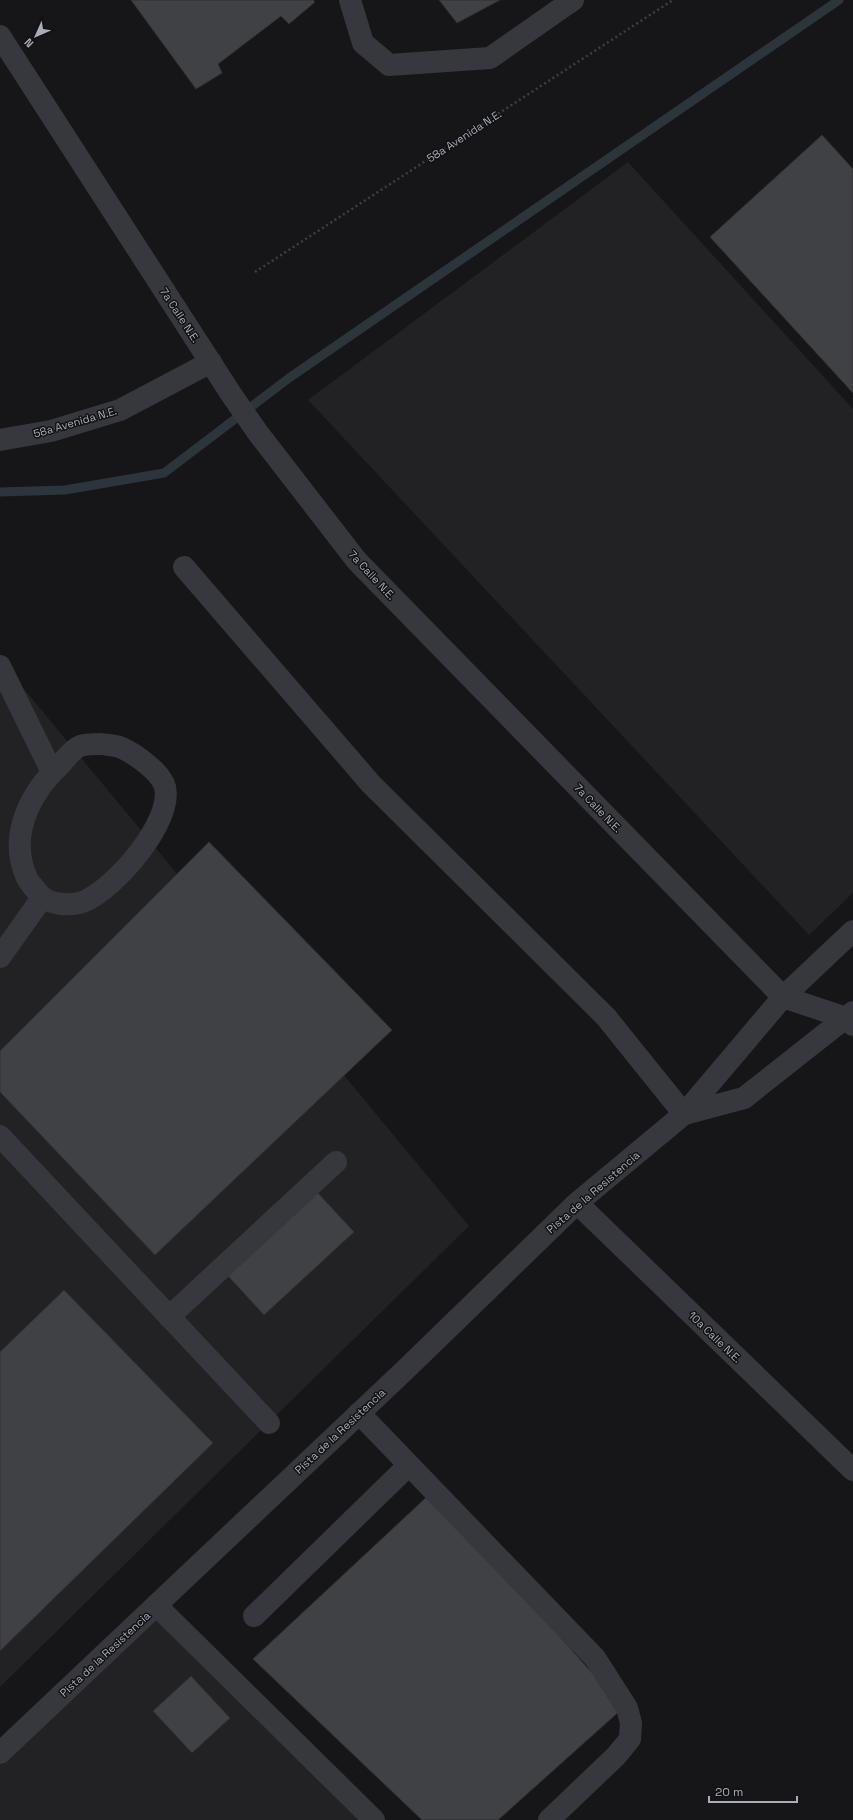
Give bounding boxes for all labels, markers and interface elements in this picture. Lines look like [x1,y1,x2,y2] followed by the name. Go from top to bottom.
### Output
[16,16,56,56] north arrow
[21,36,36,51] text: N
[424,107,504,165] street label: 58a Avenida N.E.
[157,285,203,345] street label: 7a Calle N.E.
[32,403,119,441] street label: 58a Avenida N.E.
[346,547,399,603] street label: 7a Calle N.E.
[571,781,625,836] street label: 7a Calle N.E.
[544,1147,643,1236] street label: Pista de la Resistencia
[686,1308,744,1366] street label: 10a Calle N.E.
[292,1385,389,1477] street label: Pista de la Resistencia
[57,1608,154,1700] street label: Pista de la Resistencia
[709,1778,797,1804] scale bar
[715,1784,743,1800] text: 20 m

